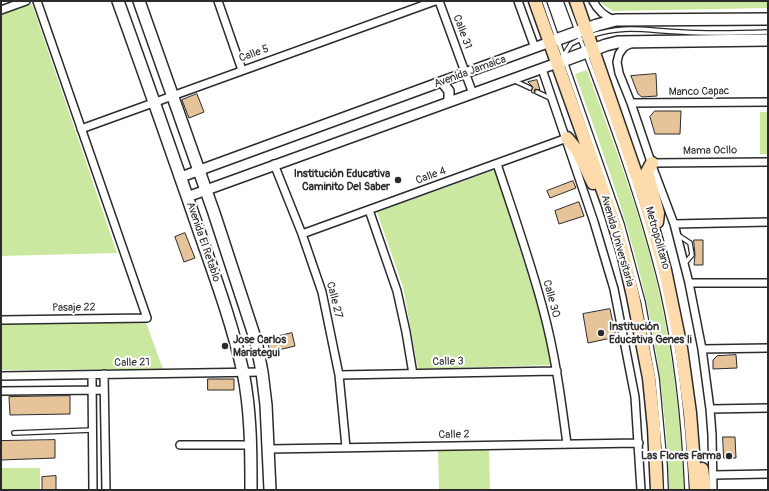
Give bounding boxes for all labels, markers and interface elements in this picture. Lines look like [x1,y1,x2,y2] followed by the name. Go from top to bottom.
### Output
[450,13,474,51] street label: Calle 31
[237,43,271,65] street label: Calle 5
[432,53,508,91] street label: Avenida Jamaica
[669,85,729,99] street label: Manco Capac
[683,144,737,158] street label: Mama Ocllo
[414,164,448,188] street label: Calle 4
[294,167,390,193] place label: Institución Educativa Caminito Del Saber
[393,175,403,185] marker: Institución Educativa Caminito Del Saber
[598,193,636,289] street label: Avenida Universitaria
[183,200,223,284] street label: Avenida El Retablo
[642,205,672,271] street label: Metropolitano
[540,279,562,319] street label: Calle 30
[323,280,345,320] street label: Calle 27
[52,301,96,315] street label: Pasaje 22
[609,320,692,346] place label: Institución Educativa Genes Ii
[596,328,606,338] marker: Institución Educativa Genes Ii
[233,333,286,359] place label: Jose Carlos Mariategui
[220,341,230,351] marker: Jose Carlos Mariategui
[432,355,464,369] street label: Calle 3
[114,356,150,370] street label: Calle 21
[438,428,470,442] street label: Calle 2
[641,449,721,463] place label: Las Flores Farma
[724,451,734,461] marker: Las Flores Farma

